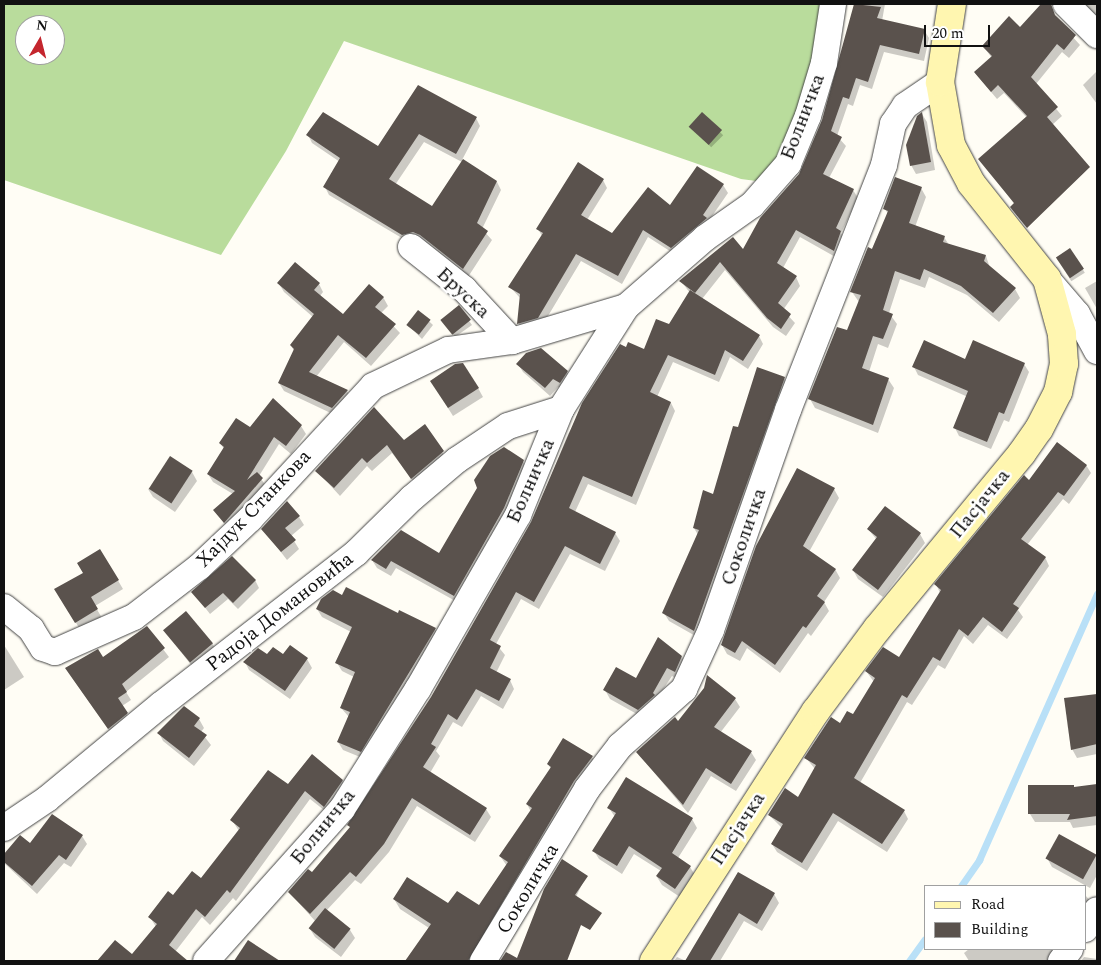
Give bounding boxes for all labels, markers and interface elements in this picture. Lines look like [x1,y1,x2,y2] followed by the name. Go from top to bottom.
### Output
[35,14,49,37] text: N
[15,15,65,65] north arrow
[926,15,992,47] scale bar
[932,22,964,45] text: 20 m
[776,71,830,163] street label: Болничка
[431,262,495,324] street label: Бруска
[502,435,560,527] street label: Болничка
[191,445,317,573] street label: Хајдук Станкова
[945,464,1015,544] street label: Пасјачка
[716,485,772,589] street label: Соколичка
[202,547,358,677] street label: Радоја Домановића
[285,784,361,870] street label: Болничка
[705,788,771,870] street label: Пасјачка
[492,839,564,939] street label: Соколичка
[924,885,1086,950] legend
[971,893,1005,916] text: Road
[971,918,1028,941] text: Building

